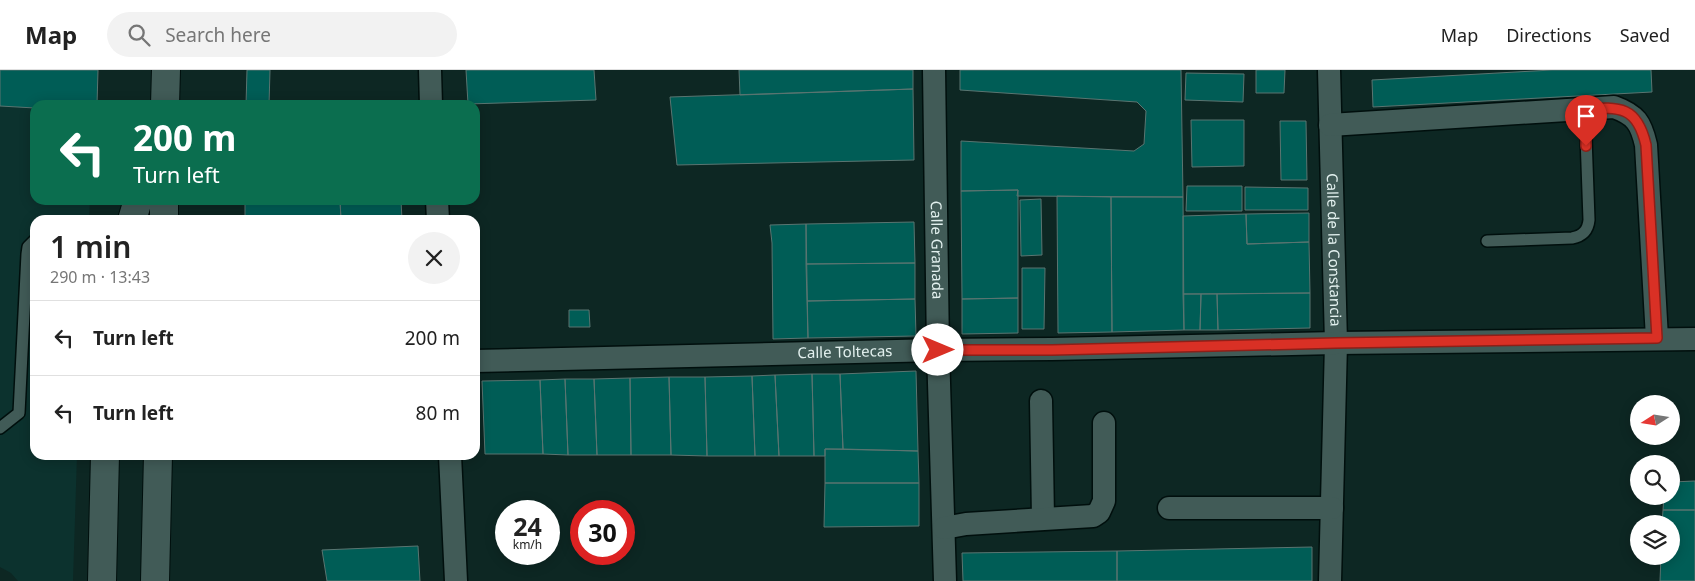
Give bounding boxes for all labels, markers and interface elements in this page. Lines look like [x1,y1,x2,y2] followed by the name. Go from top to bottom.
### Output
[107,12,457,57] search box
[25,18,77,51] text: Map
[125,21,153,49] icon: search
[165,22,271,48] text: Search here
[1441,23,1478,47] text: Map
[1506,23,1592,47] text: Directions
[1620,23,1670,47] text: Saved
[1565,95,1607,146] pin
[1572,102,1600,130] icon: arrive
[133,114,236,161] text: 200 m
[50,120,115,185] icon: left
[133,159,220,189] text: Turn left
[1323,173,1347,327] street label: Calle de la Constancia
[927,201,948,299] street label: Calle Granada
[50,226,131,267] text: 1 min
[408,232,460,284] button: close
[50,266,150,288] text: 290 m · 13:43
[911,323,963,375] position arrow
[50,324,78,352] icon: left
[93,325,174,351] text: Turn left
[405,325,460,351] text: 200 m
[797,340,893,362] street label: Calle Toltecas
[1630,395,1680,445] north arrow
[1630,395,1680,565] map controls
[50,399,78,427] icon: left
[93,400,174,426] text: Turn left
[416,400,460,426] text: 80 m
[1630,455,1680,505] button: search
[570,500,635,565] speed limit sign: 30
[513,509,542,543] text: 24
[1630,515,1680,565] button: layers
[513,536,542,553] text: km/h

